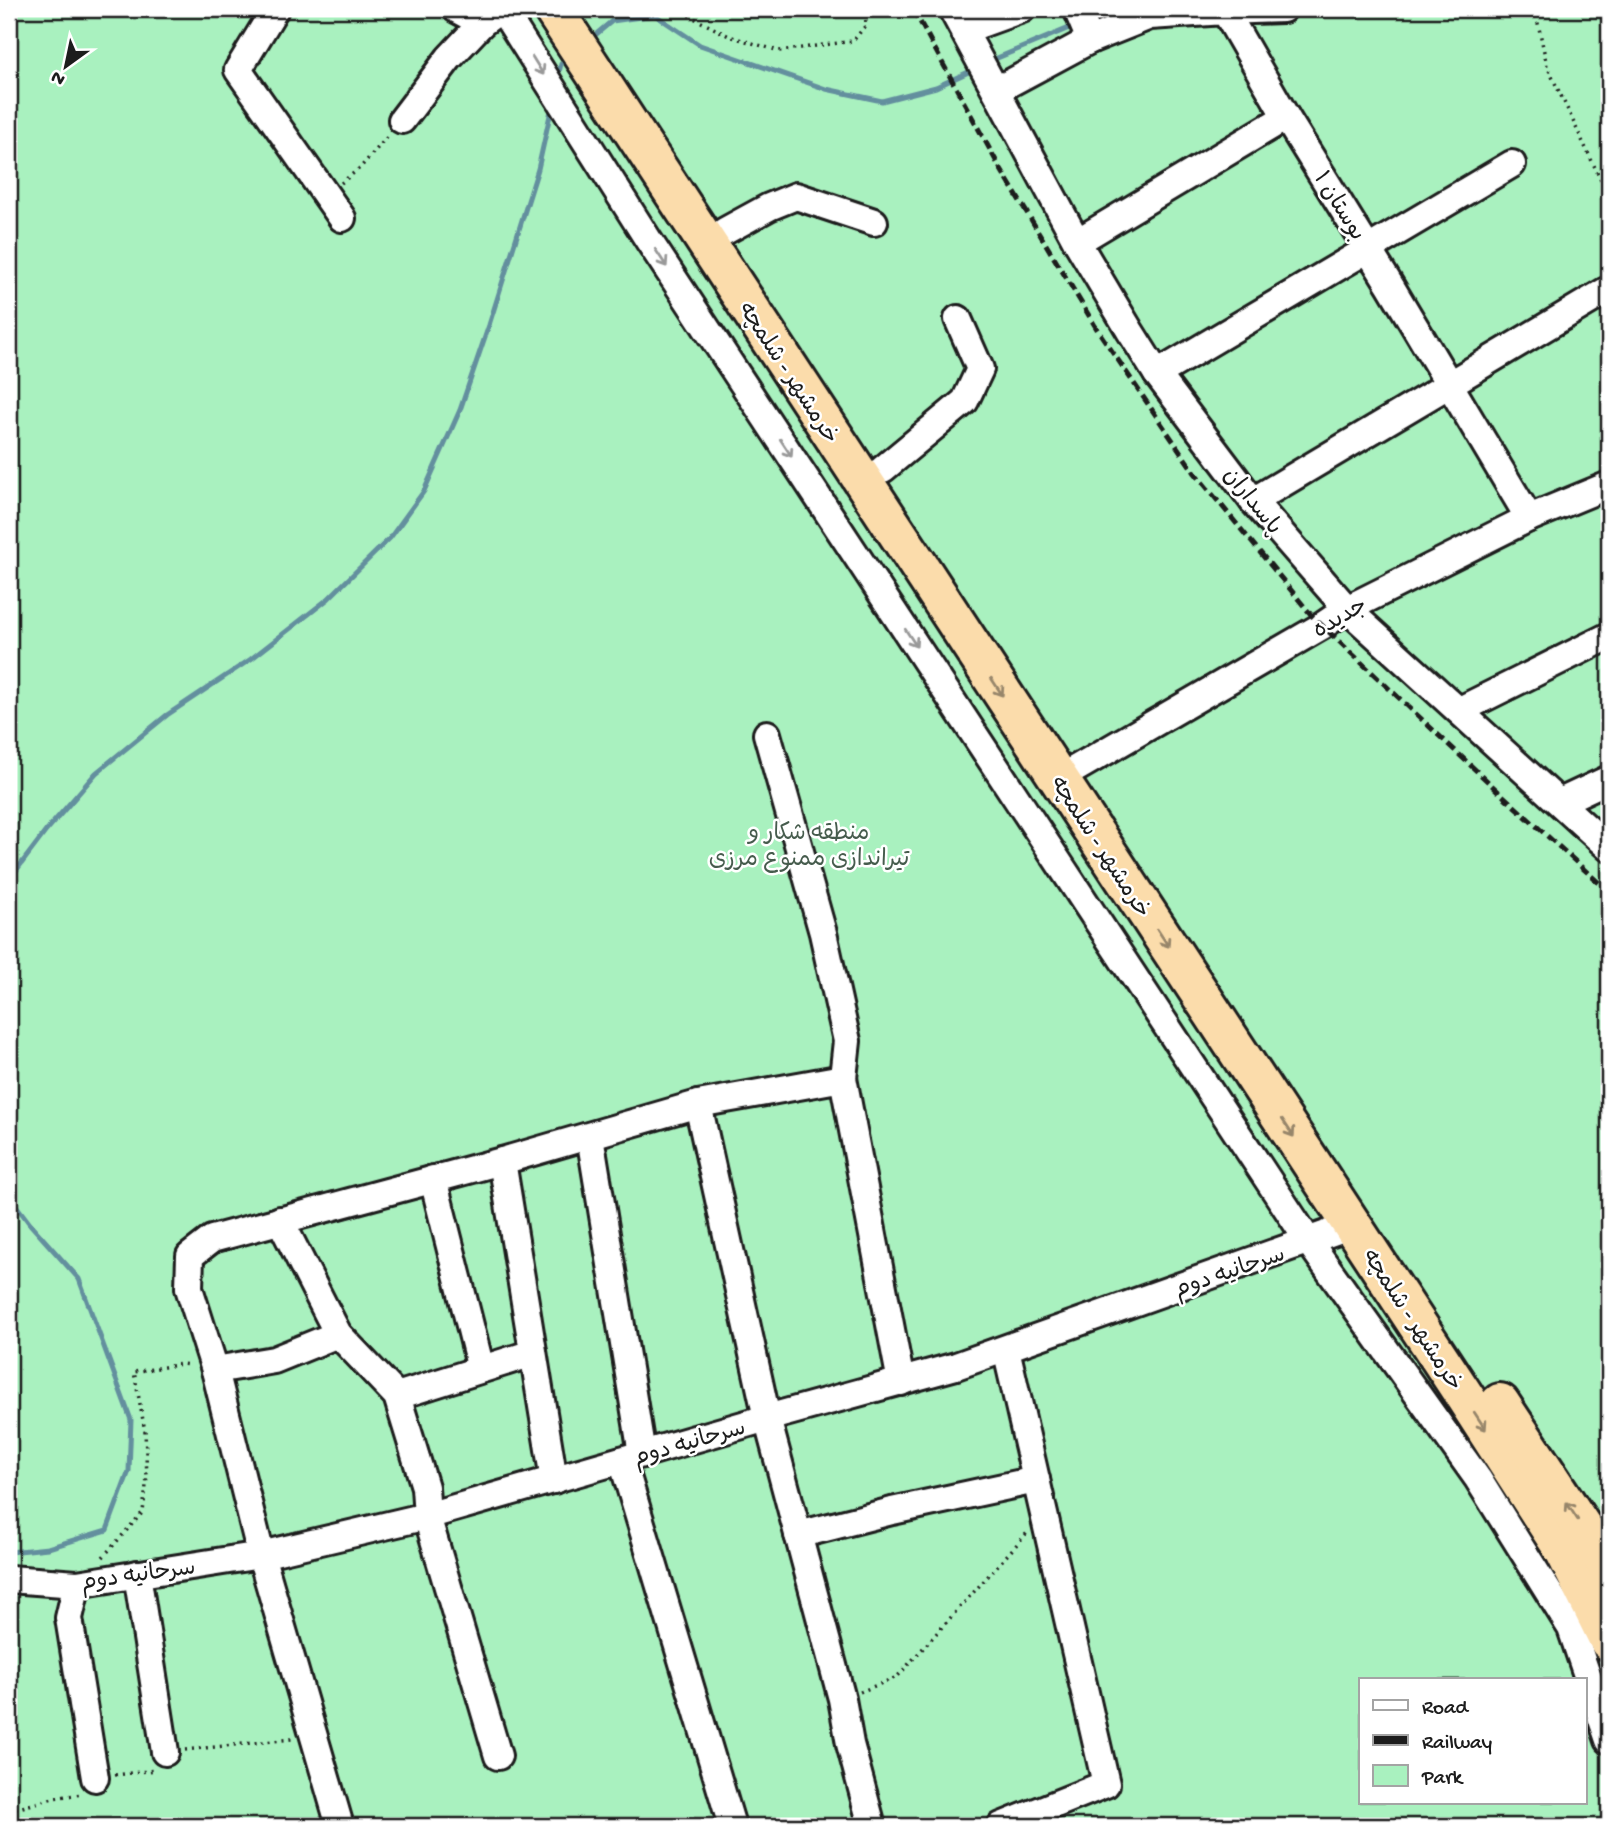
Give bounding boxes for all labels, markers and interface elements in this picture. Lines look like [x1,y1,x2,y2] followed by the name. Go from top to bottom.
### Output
[32,32,102,102] north arrow
[532,56,546,76] one-way arrow
[47,64,70,90] text: N
[1306,167,1370,246] street label: بوستان ۱
[654,248,668,268] one-way arrow
[731,298,843,450] street label: خرمشهر - شلمچه
[779,438,793,457] one-way arrow
[1216,463,1287,541] street label: پاسداران
[1309,593,1373,645] street label: جدیده
[904,628,919,647] one-way arrow
[990,677,1005,696] one-way arrow
[1043,772,1155,924] street label: خرمشهر - شلمچه
[709,821,910,874] park label: منطقه شکار و تیراندازی ممنوع مرزی
[1156,928,1170,948] one-way arrow
[1281,1118,1295,1138] one-way arrow
[1171,1242,1289,1306] street label: سرحانیه دوم
[1355,1245,1467,1397] street label: خرمشهر - شلمچه
[1473,1411,1488,1430] one-way arrow
[631,1415,749,1474] street label: سرحانیه دوم
[1564,1502,1579,1521] one-way arrow
[80,1555,198,1599] street label: سرحانیه دوم
[1359,1678,1586,1804] legend
[1422,1697,1470,1722] text: Road
[1422,1732,1492,1757] text: Railway
[1421,1767,1465,1792] text: Park

